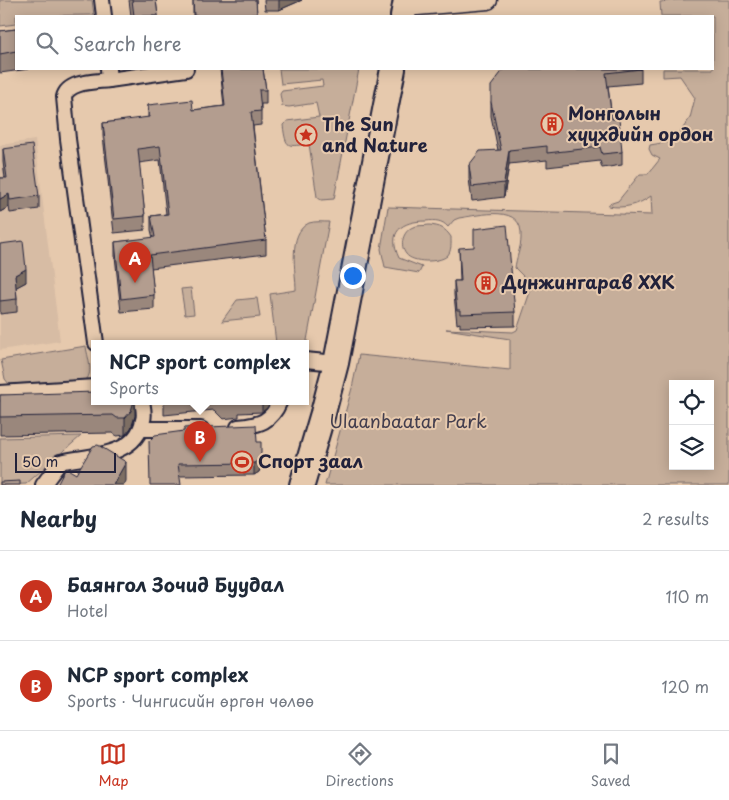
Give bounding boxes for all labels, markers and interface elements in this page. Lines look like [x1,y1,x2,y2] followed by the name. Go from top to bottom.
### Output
[15,15,714,70] search box
[33,29,61,57] icon: search
[73,29,182,57] text: Search here
[568,99,713,147] place label: Монголын хүүхдийн ордон
[322,110,428,158] place label: The Sun and Nature
[540,112,564,136] building icon: Монголын хүүхдийн ордон
[294,123,318,147] place icon: The Sun and Nature
[119,242,151,283] pin: A
[340,263,366,289] your location
[501,268,675,295] place label: Дүнжингарав ХХК
[474,271,498,295] building icon: Дүнжингарав ХХК
[91,340,309,405] popup
[109,347,291,375] text: NCP sport complex
[109,375,159,399] text: Sports
[669,380,714,470] map controls
[669,380,714,425] button: locate
[329,407,487,434] park label: Ulaanbaatar Park
[184,421,216,462] pin: B
[669,425,714,470] button: layers
[258,447,363,474] place label: Спорт заал
[15,450,116,473] scale bar
[230,450,254,474] sports icon: Спорт заал
[22,451,58,472] text: 50 m
[20,502,97,534] text: Nearby
[642,506,709,530] text: 2 results
[67,570,284,598] text: Баянгол Зочид Буудал
[30,584,42,608] text: A
[666,584,709,608] text: 110 m
[67,598,108,622] text: Hotel
[67,660,248,688] text: NCP sport complex
[31,674,41,698] text: B
[662,674,709,698] text: 120 m
[67,688,314,712] text: Sports · Чингисийн өргөн чөлөө
[99,740,128,791] tab: Map
[326,740,394,791] tab: Directions
[591,740,630,791] tab: Saved

